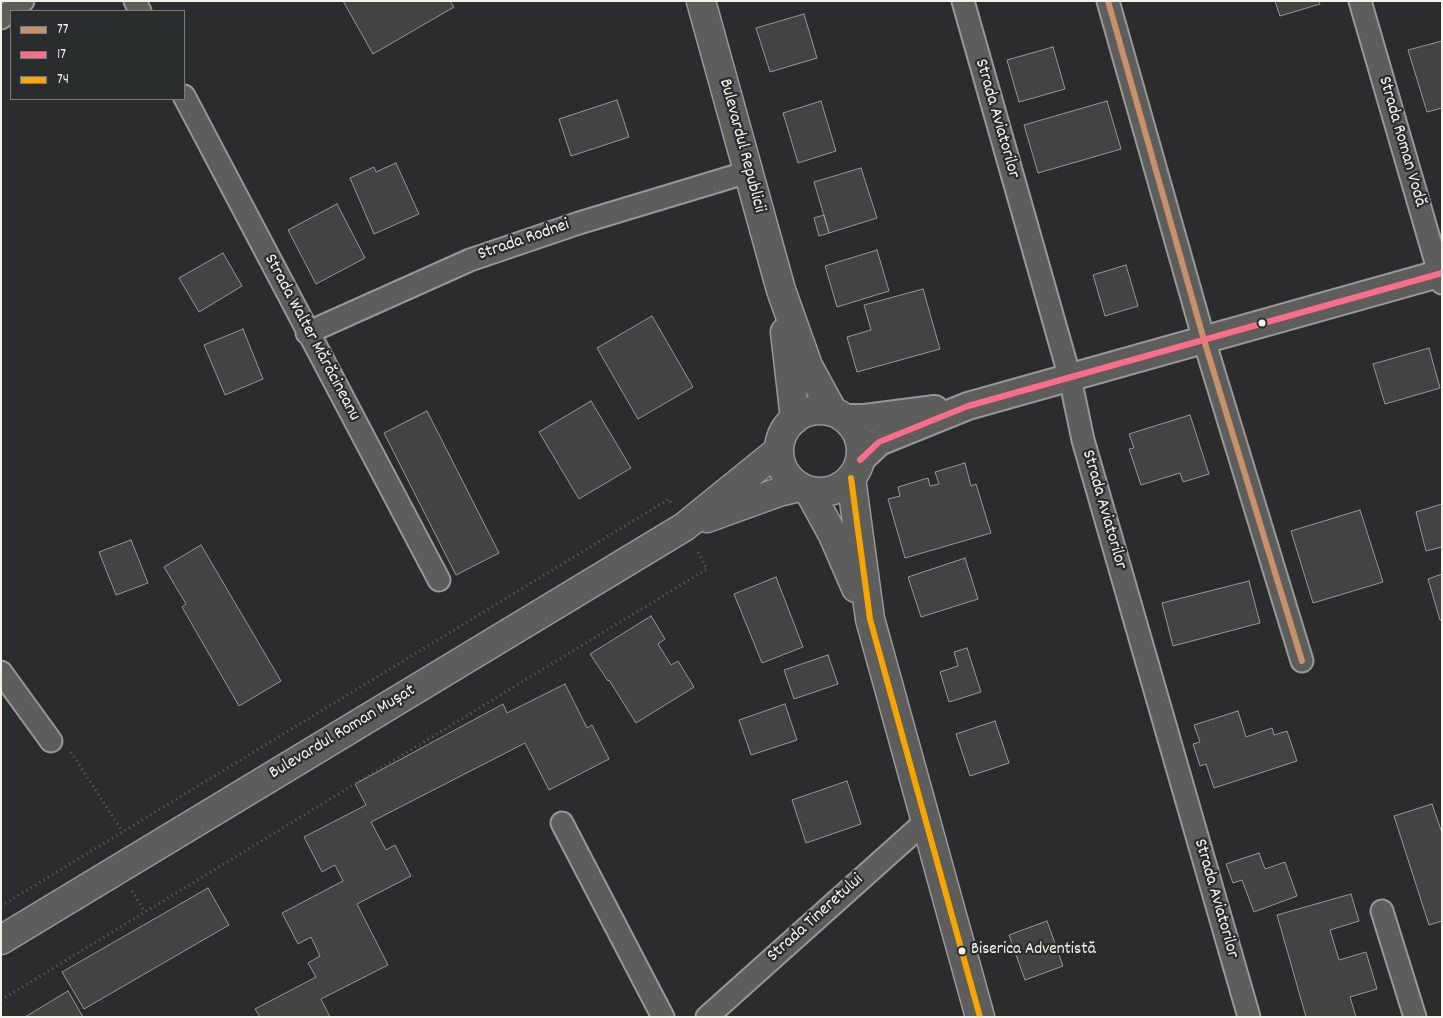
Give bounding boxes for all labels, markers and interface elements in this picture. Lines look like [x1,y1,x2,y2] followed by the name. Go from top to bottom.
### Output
[10,10,185,100] legend
[57,19,69,41] text: 77
[57,44,66,66] text: 17
[969,57,1023,181] street label: Strada Aviatorilor
[57,69,69,91] text: 74
[1372,74,1430,210] street label: Strada Roman Vodă
[713,77,769,215] street label: Bulevardul Republicii
[475,215,573,267] street label: Strada Rodnei
[258,251,364,425] street label: Strada Walter Mărăcineanu
[1257,318,1267,328] unlabelled marker
[1076,448,1130,572] street label: Strada Aviatorilor
[266,681,420,785] street label: Bulevardul Roman Mușat
[1188,837,1242,961] street label: Strada Aviatorilor
[764,870,868,968] street label: Strada Tineretului
[971,941,1096,961] place label: Biserica Adventistă
[957,946,967,956] marker: Biserica Adventistă

